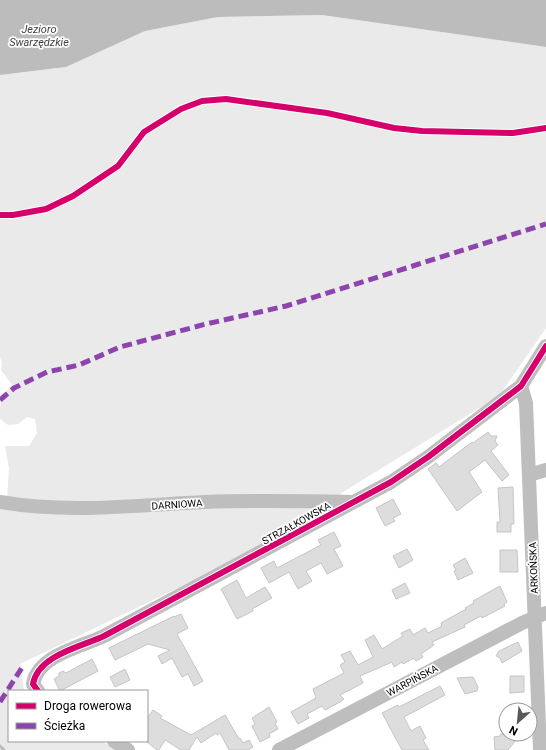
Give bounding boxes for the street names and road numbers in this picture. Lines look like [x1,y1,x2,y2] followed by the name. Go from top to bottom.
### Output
[151,497,203,512] street label: DARNIOWA
[260,500,333,547] street label: STRZAŁKOWSKA
[526,542,540,594] street label: ARKOŃSKA
[384,661,440,699] street label: WARPIŃSKA

